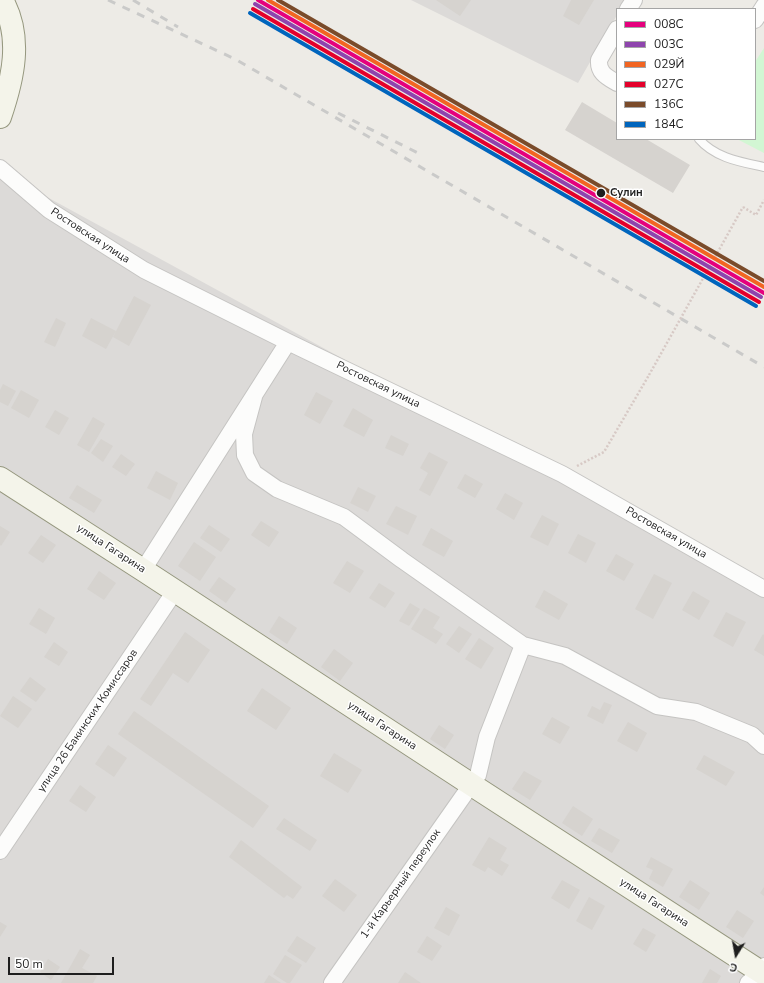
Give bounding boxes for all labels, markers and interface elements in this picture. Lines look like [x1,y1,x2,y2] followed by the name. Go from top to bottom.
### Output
[616,8,756,140] legend
[654,16,684,32] text: 008С
[654,36,684,52] text: 003С
[654,56,684,72] text: 029Й
[654,76,684,92] text: 027С
[654,96,684,112] text: 136С
[654,116,684,132] text: 184С
[610,186,643,200] place label: Сулин
[595,187,607,199] marker: Сулин
[48,206,132,266] street label: Ростовская улица
[334,359,422,411] street label: Ростовская улица
[623,504,709,562] street label: Ростовская улица
[74,522,148,576] street label: улица Гагарина
[35,647,141,795] street label: улица 26 Бакинских Комиссаров
[345,699,419,753] street label: улица Гагарина
[358,827,444,941] street label: 1-й Карьерный переулок
[617,876,691,930] street label: улица Гагарина
[716,935,756,975] north arrow
[10,949,116,975] scale bar
[15,956,43,972] text: 50 m
[729,959,739,975] text: С

